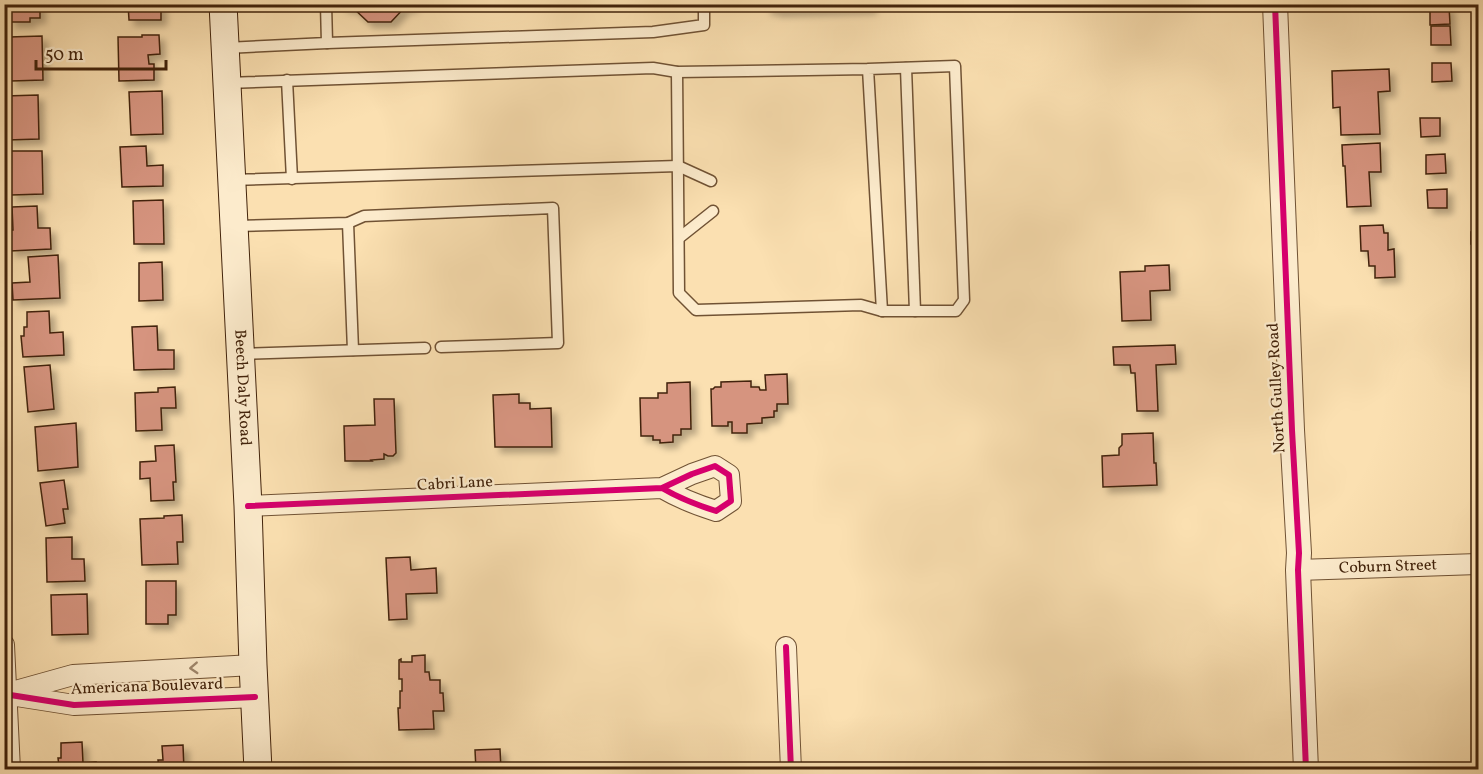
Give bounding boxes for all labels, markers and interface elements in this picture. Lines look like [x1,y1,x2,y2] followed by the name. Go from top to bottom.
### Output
[36,33,166,71] scale bar
[45,43,84,68] text: 50 m
[1263,322,1291,454] street label: North Gulley Road
[228,329,256,446] street label: Beech Daly Road
[416,471,494,497] street label: Cabri Lane
[1339,554,1438,580] street label: Coburn Street
[190,661,199,674] one-way arrow
[71,673,223,701] street label: Americana Boulevard

